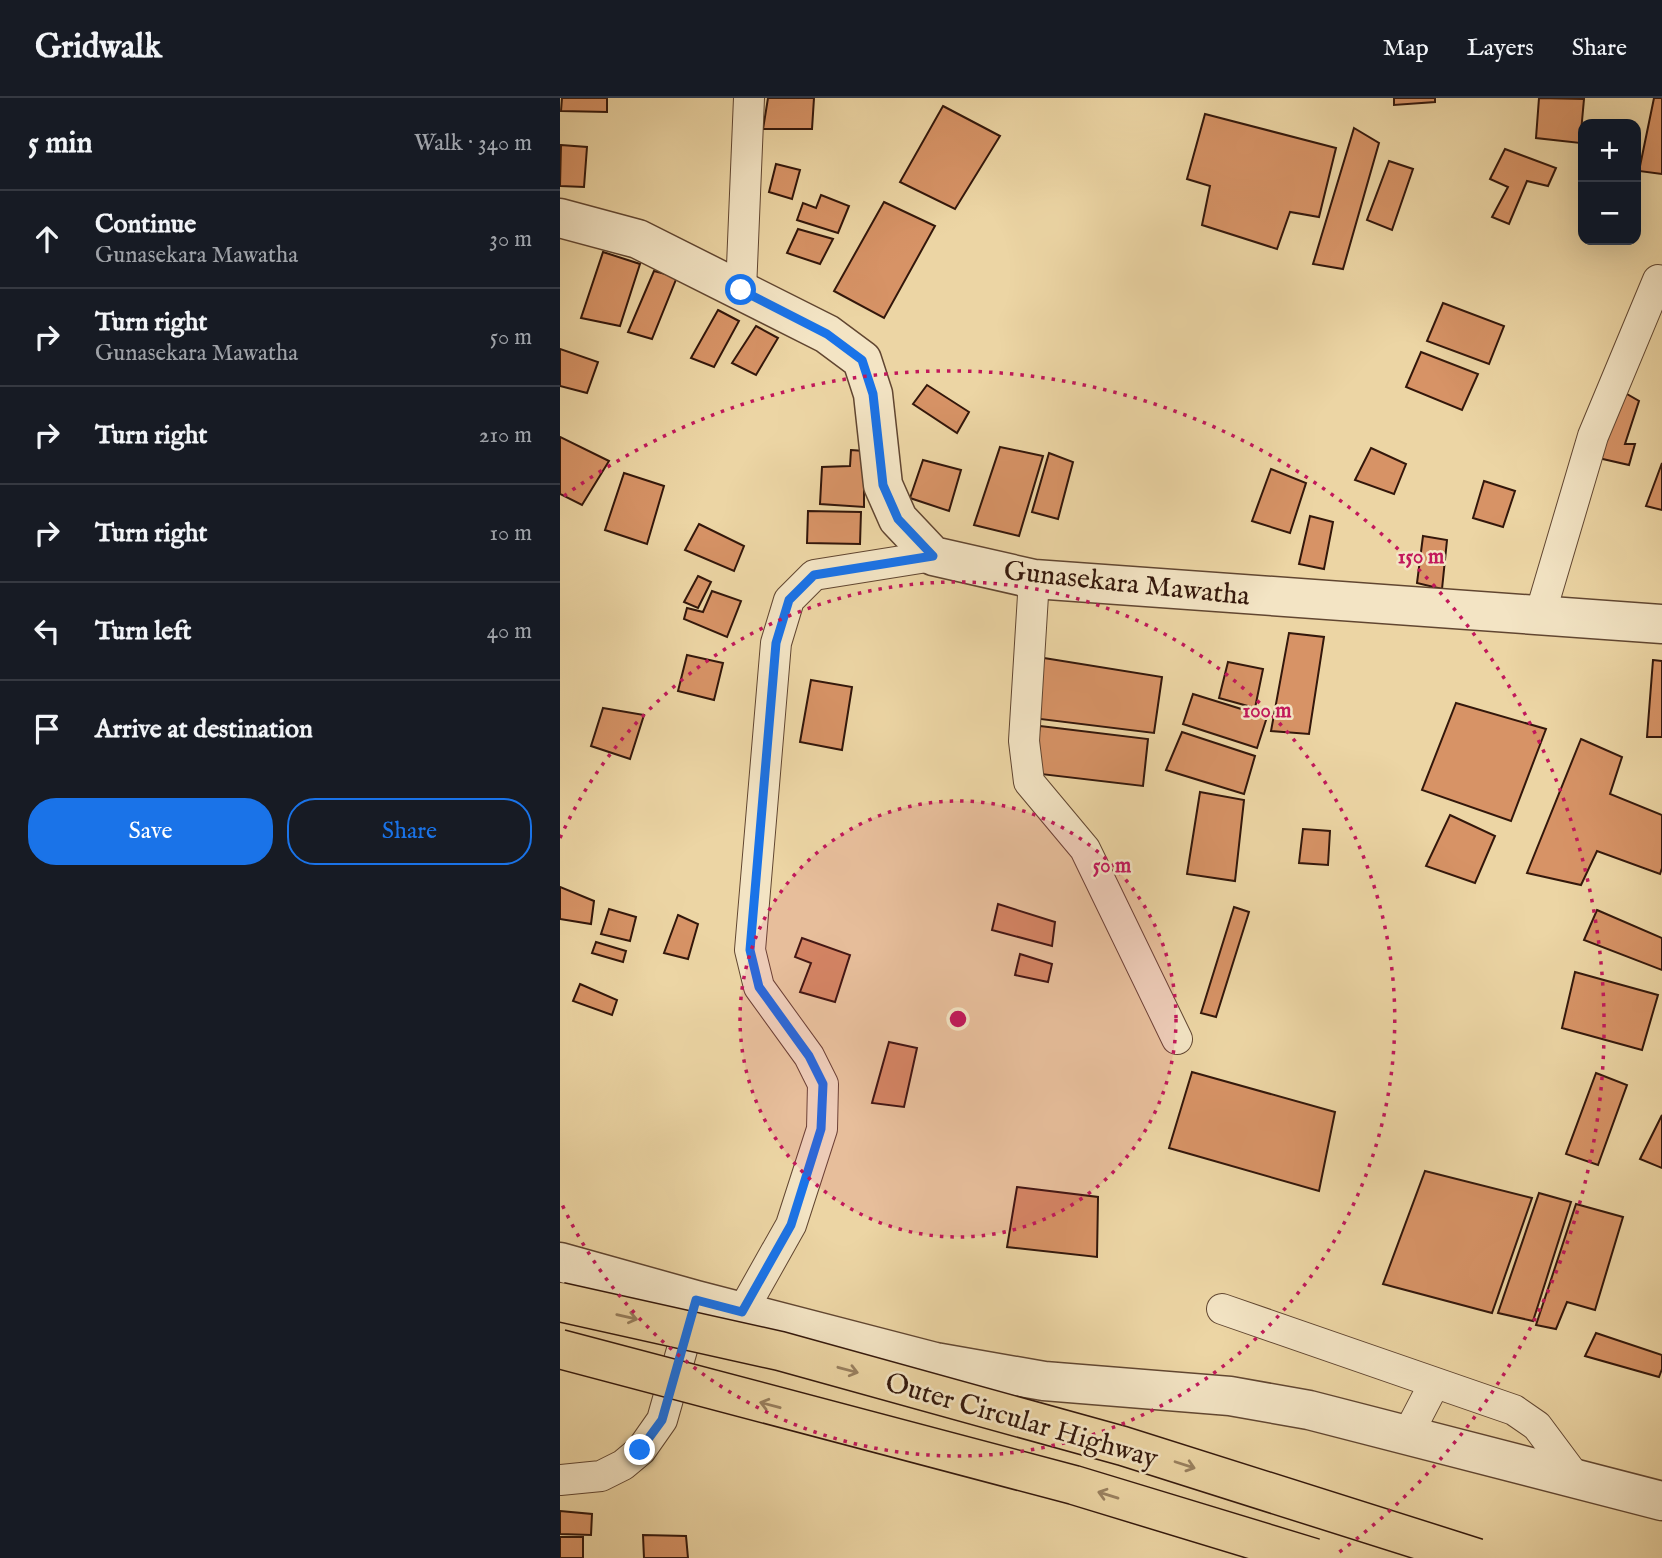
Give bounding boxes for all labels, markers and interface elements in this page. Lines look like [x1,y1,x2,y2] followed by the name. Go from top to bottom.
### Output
[35,27,162,69] text: Gridwalk
[1383,33,1429,64] text: Map
[1467,33,1534,64] text: Layers
[1572,33,1627,64] text: Share
[1578,119,1641,245] map controls
[1578,119,1641,182] button: +
[28,125,93,163] text: 5 min
[414,129,532,158] text: Walk · 340 m
[1578,182,1641,245] button: −
[95,208,196,241] text: Continue
[28,220,66,258] icon: ahead
[489,225,532,254] text: 30 m
[95,241,298,270] text: Gunasekara Mawatha
[725,274,756,305] route start
[95,306,208,339] text: Turn right
[28,318,66,356] icon: right
[490,323,532,352] text: 50 m
[95,339,298,368] text: Gunasekara Mawatha
[28,416,66,454] icon: right
[95,419,208,452] text: Turn right
[479,421,532,450] text: 210 m
[28,514,66,552] icon: right
[95,517,208,550] text: Turn right
[489,519,532,548] text: 10 m
[1398,544,1445,571] text: 150 m
[1002,554,1252,615] street label: Gunasekara Mawatha
[28,612,66,650] icon: left
[95,615,192,648] text: Turn left
[487,617,532,646] text: 40 m
[1242,698,1292,725] text: 100 m
[28,710,66,748] icon: arrive
[95,713,313,746] text: Arrive at destination
[28,798,273,865] button: Save
[287,798,532,865] button: Share
[1093,853,1132,880] text: 50 m
[946,1007,970,1031] centre of rings
[615,1311,638,1324] one-way arrow
[836,1364,859,1377] one-way arrow
[881,1366,1162,1477] street label: Outer Circular Highway
[759,1398,782,1411] one-way arrow
[624,1434,655,1465] route end
[1173,1460,1195,1472] one-way arrow
[1097,1488,1119,1501] one-way arrow

